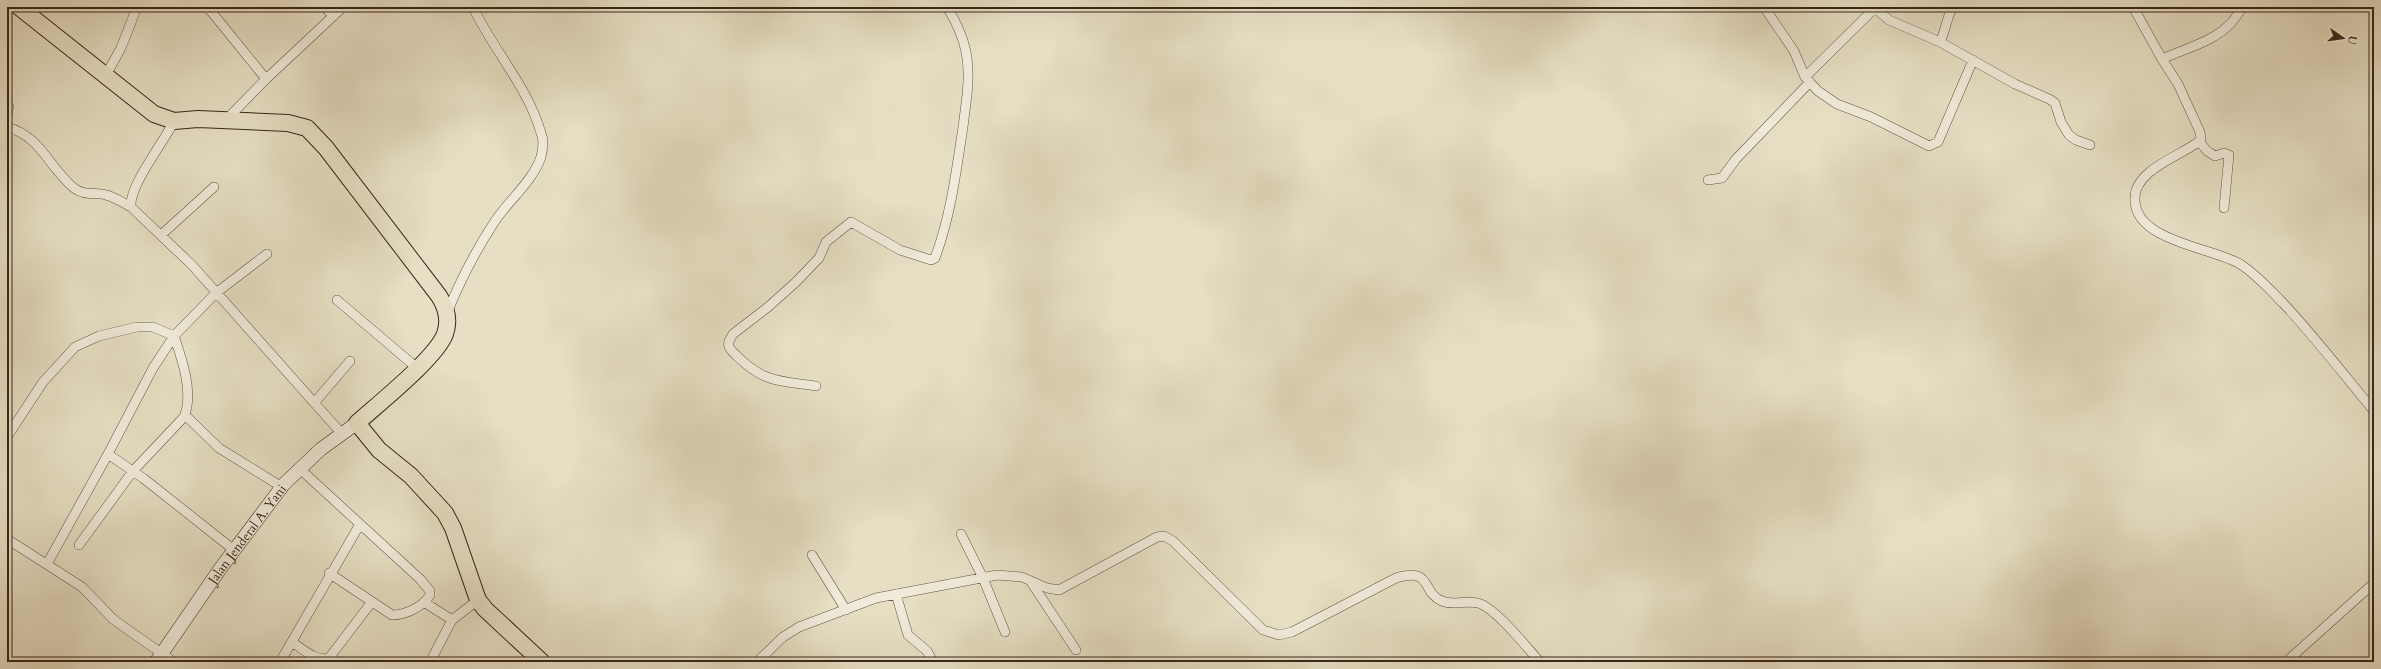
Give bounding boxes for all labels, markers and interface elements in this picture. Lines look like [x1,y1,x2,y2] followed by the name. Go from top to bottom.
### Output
[2323,18,2363,58] north arrow
[2344,34,2361,46] text: U
[203,481,291,589] street label: Jalan Jenderal A. Yani

